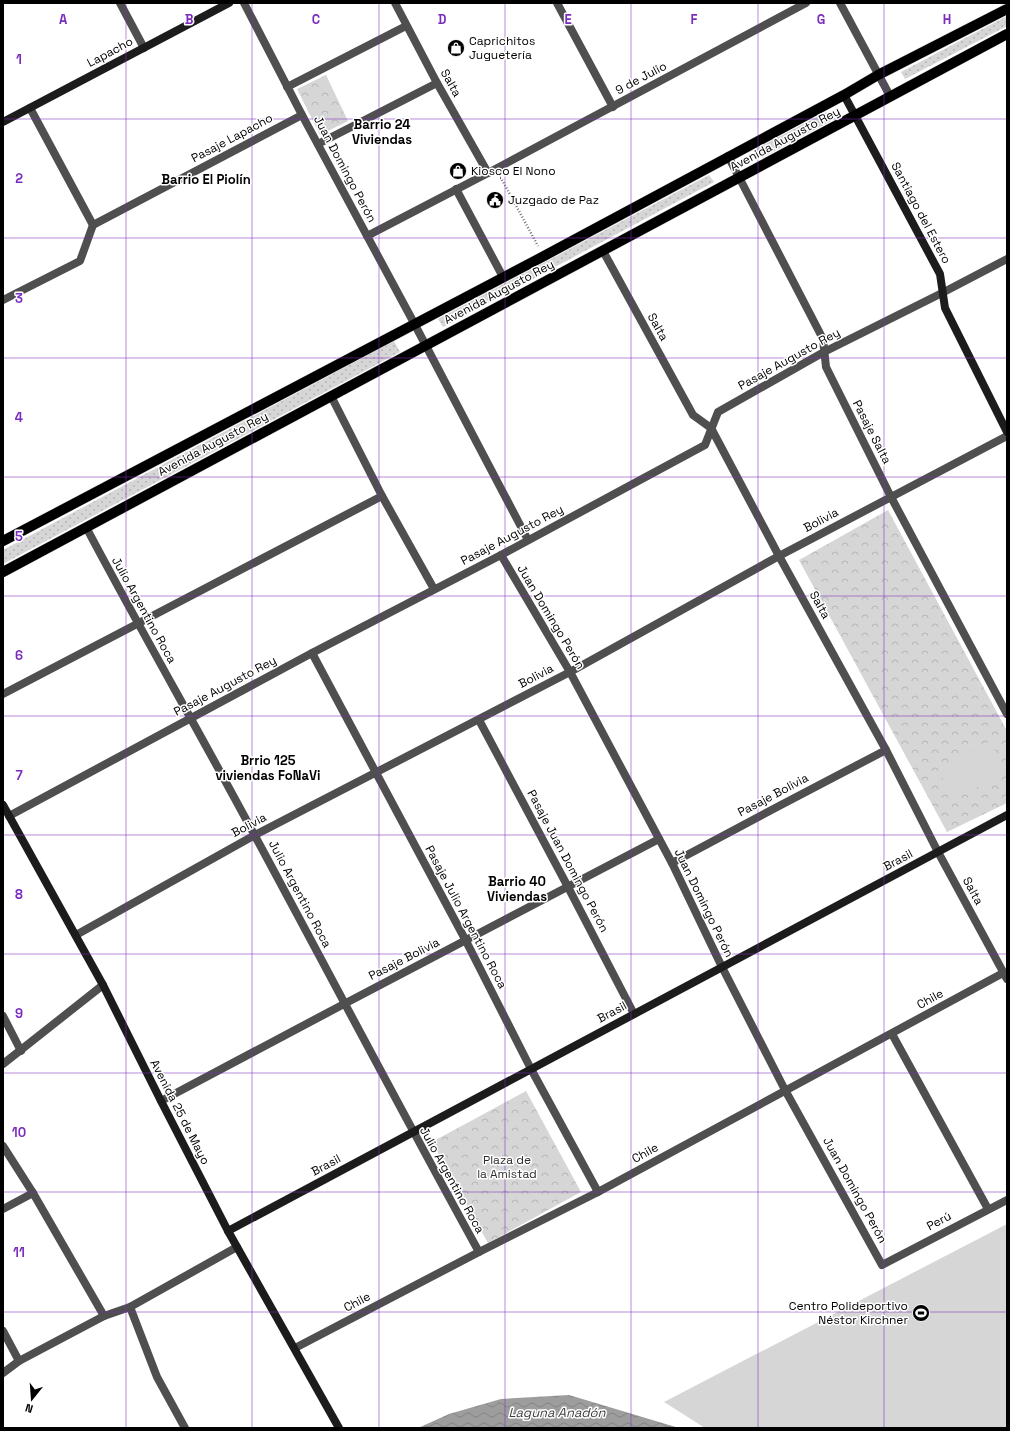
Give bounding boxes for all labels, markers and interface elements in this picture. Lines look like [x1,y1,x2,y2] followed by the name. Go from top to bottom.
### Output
[59,11,68,28] text: A
[185,11,194,28] text: B
[312,11,320,28] text: C
[438,11,447,28] text: D
[564,11,572,28] text: E
[691,11,698,28] text: F
[817,11,825,28] text: G
[943,11,951,28] text: H
[84,33,136,71] street label: Lapacho
[469,33,535,63] place label: Caprichitos Juguetería
[446,38,466,58] shop icon: Caprichitos Juguetería
[16,51,22,68] text: 1
[613,58,669,98] street label: 9 de Julio
[437,66,465,100] street label: Salta
[727,103,843,175] street label: Avenida Augusto Rey
[188,110,276,166] street label: Pasaje Lapacho
[310,113,380,225] street label: Juan Domingo Perón
[352,116,412,148] district label: Barrio 24 Viviendas
[887,159,955,267] street label: Santiago del Estero
[448,161,468,181] shop icon: Kiosco El Nono
[471,163,556,179] place label: Kiosco El Nono
[15,170,23,187] text: 2
[161,171,251,188] district label: Barrio El Piolín
[485,190,505,210] public building icon: Juzgado de Paz
[508,192,599,208] place label: Juzgado de Paz
[441,256,557,328] street label: Avenida Augusto Rey
[15,290,23,307] text: 3
[644,310,672,344] street label: Salta
[735,324,843,394] street label: Pasaje Augusto Rey
[849,397,895,467] street label: Pasaje Salta
[155,408,271,480] street label: Avenida Augusto Rey
[15,409,23,426] text: 4
[458,501,566,569] street label: Pasaje Augusto Rey
[801,504,841,536] street label: Bolivia
[15,528,23,545] text: 5
[108,554,180,666] street label: Julio Argentino Roca
[514,562,588,672] street label: Juan Domingo Perón
[806,588,834,622] street label: Salta
[15,647,23,664] text: 6
[171,652,279,720] street label: Pasaje Augusto Rey
[516,660,556,692] street label: Bolivia
[215,752,321,784] district label: Brrio 125 viviendas FoNaVi
[15,767,23,784] text: 7
[735,770,811,820] street label: Pasaje Bolivia
[524,787,612,935] street label: Pasaje Juan Domingo Perón
[229,809,269,841] street label: Bolivia
[265,837,335,951] street label: Julio Argentino Roca
[421,843,511,991] street label: Pasaje Julio Argentino Roca
[671,846,737,960] street label: Juan Domingo Perón
[880,846,916,874] street label: Brasil
[487,873,547,905] district label: Barrio 40 Viviendas
[959,874,987,908] street label: Salta
[15,886,23,903] text: 8
[366,934,442,984] street label: Pasaje Bolivia
[914,985,946,1013] street label: Chile
[594,998,630,1026] street label: Brasil
[15,1005,23,1022] text: 9
[147,1057,213,1167] street label: Avenida 25 de Mayo
[12,1124,26,1141] text: 10
[416,1124,488,1236] street label: Julio Argentino Roca
[819,1134,891,1246] street label: Juan Domingo Perón
[629,1139,661,1167] street label: Chile
[308,1151,344,1179] street label: Brasil
[477,1152,537,1182] park label: Plaza de la Amistad
[924,1208,954,1234] street label: Perú
[13,1244,25,1261] text: 11
[341,1288,373,1316] street label: Chile
[789,1298,908,1328] place label: Centro Polideportivo Néstor Kirchner
[911,1303,931,1323] sports icon: Centro Polideportivo Néstor Kirchner
[12,1379,52,1419] north arrow
[24,1401,35,1416] text: N
[508,1404,607,1421] water label: Laguna Anadón

